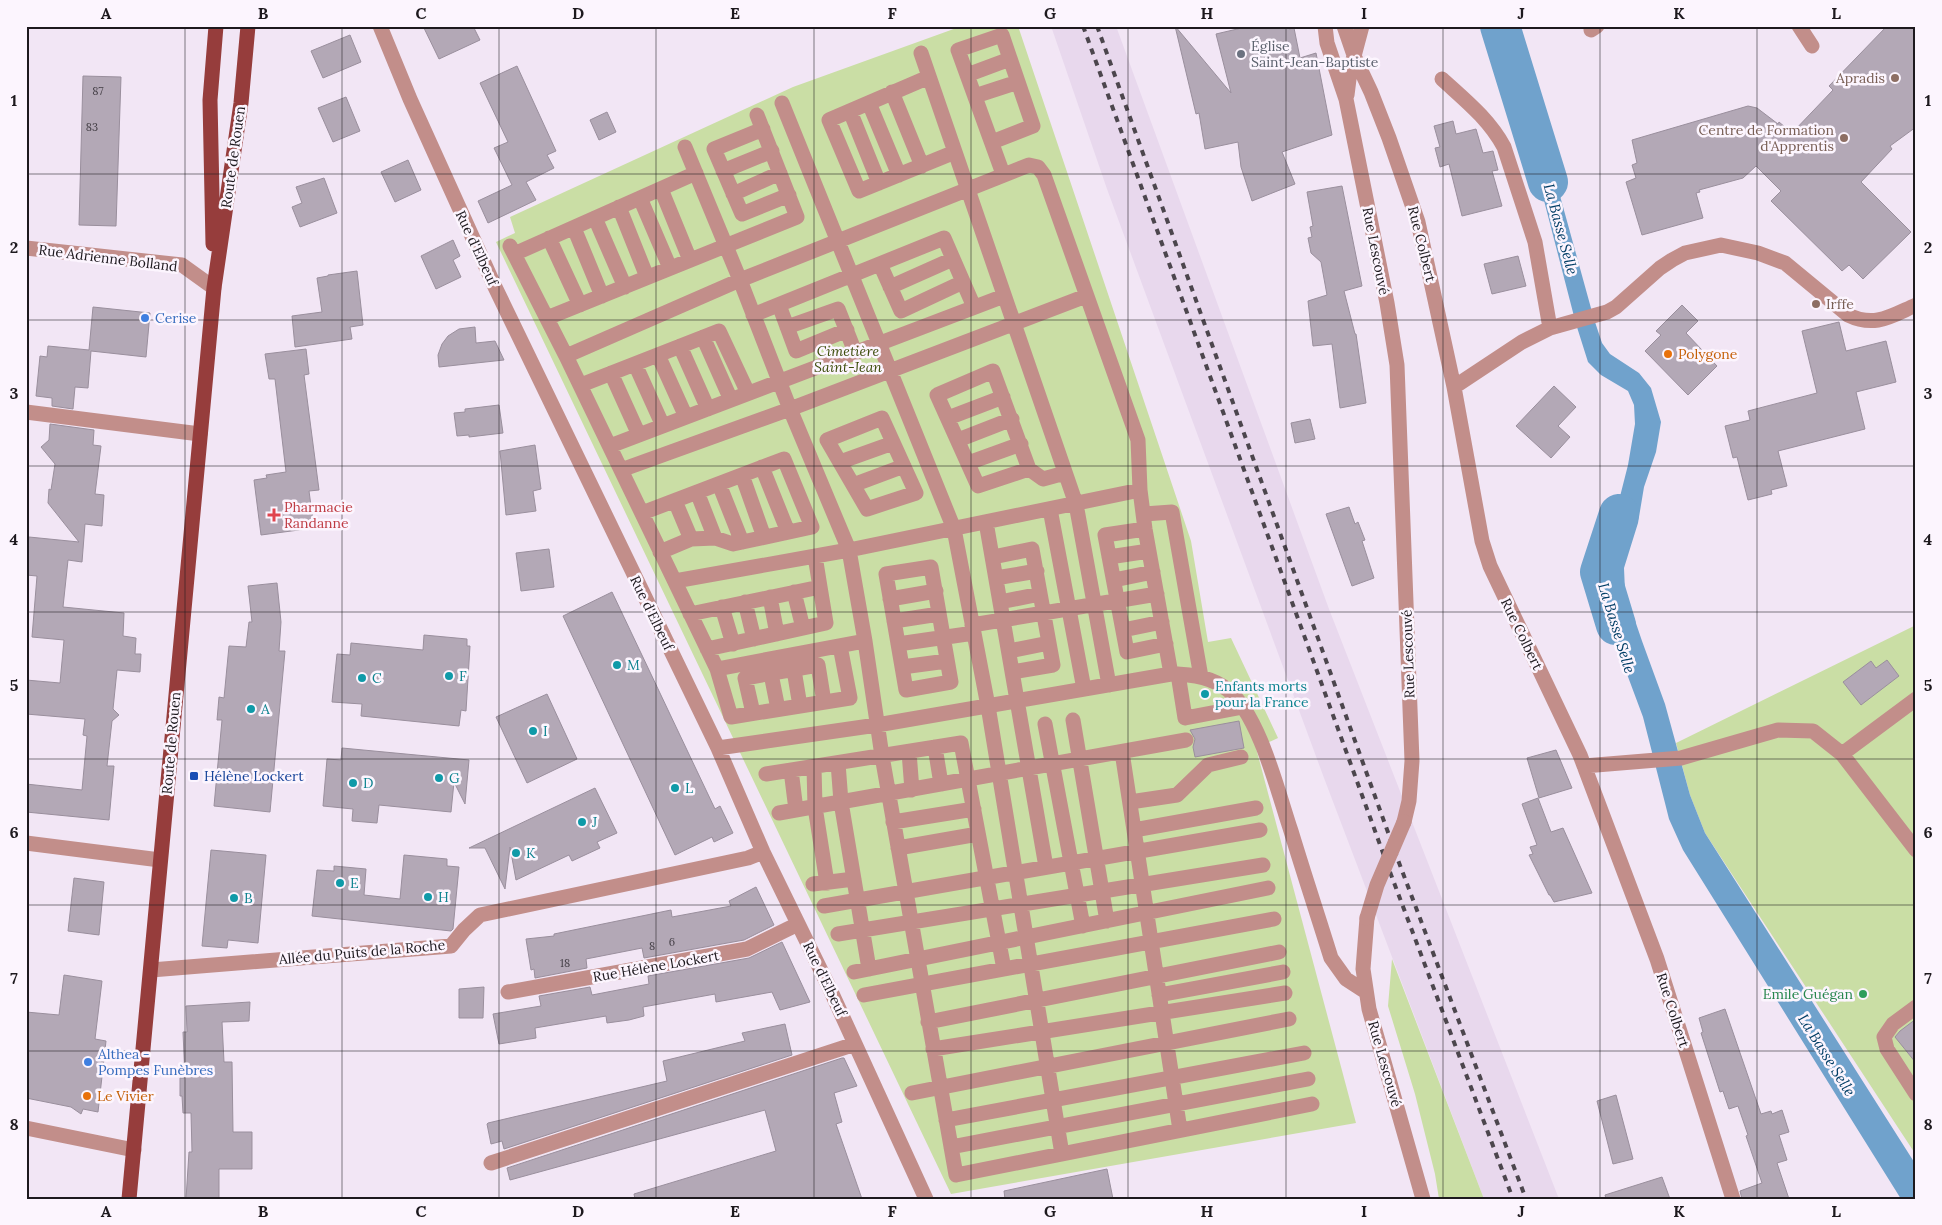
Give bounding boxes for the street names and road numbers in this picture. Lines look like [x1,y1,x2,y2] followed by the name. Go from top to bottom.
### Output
[217,104,249,209] street label: Route de Rouen
[1404,204,1440,284] street label: Rue Colbert
[1359,206,1393,297] street label: Rue Lescouvé
[452,207,503,290] street label: Rue d'Elbeuf
[37,241,179,275] street label: Rue Adrienne Bolland
[626,573,678,655] street label: Rue d'Elbeuf
[1497,595,1547,673] street label: Rue Colbert
[1397,609,1419,699] street label: Rue Lescouvé
[158,690,184,795] street label: Route de Rouen
[277,936,446,968] street label: Allée du Puits de la Roche
[799,939,851,1021] street label: Rue d'Elbeuf
[591,946,721,986] street label: Rue Hélène Lockert
[1652,970,1694,1050] street label: Rue Colbert
[1364,1019,1406,1110] street label: Rue Lescouvé

